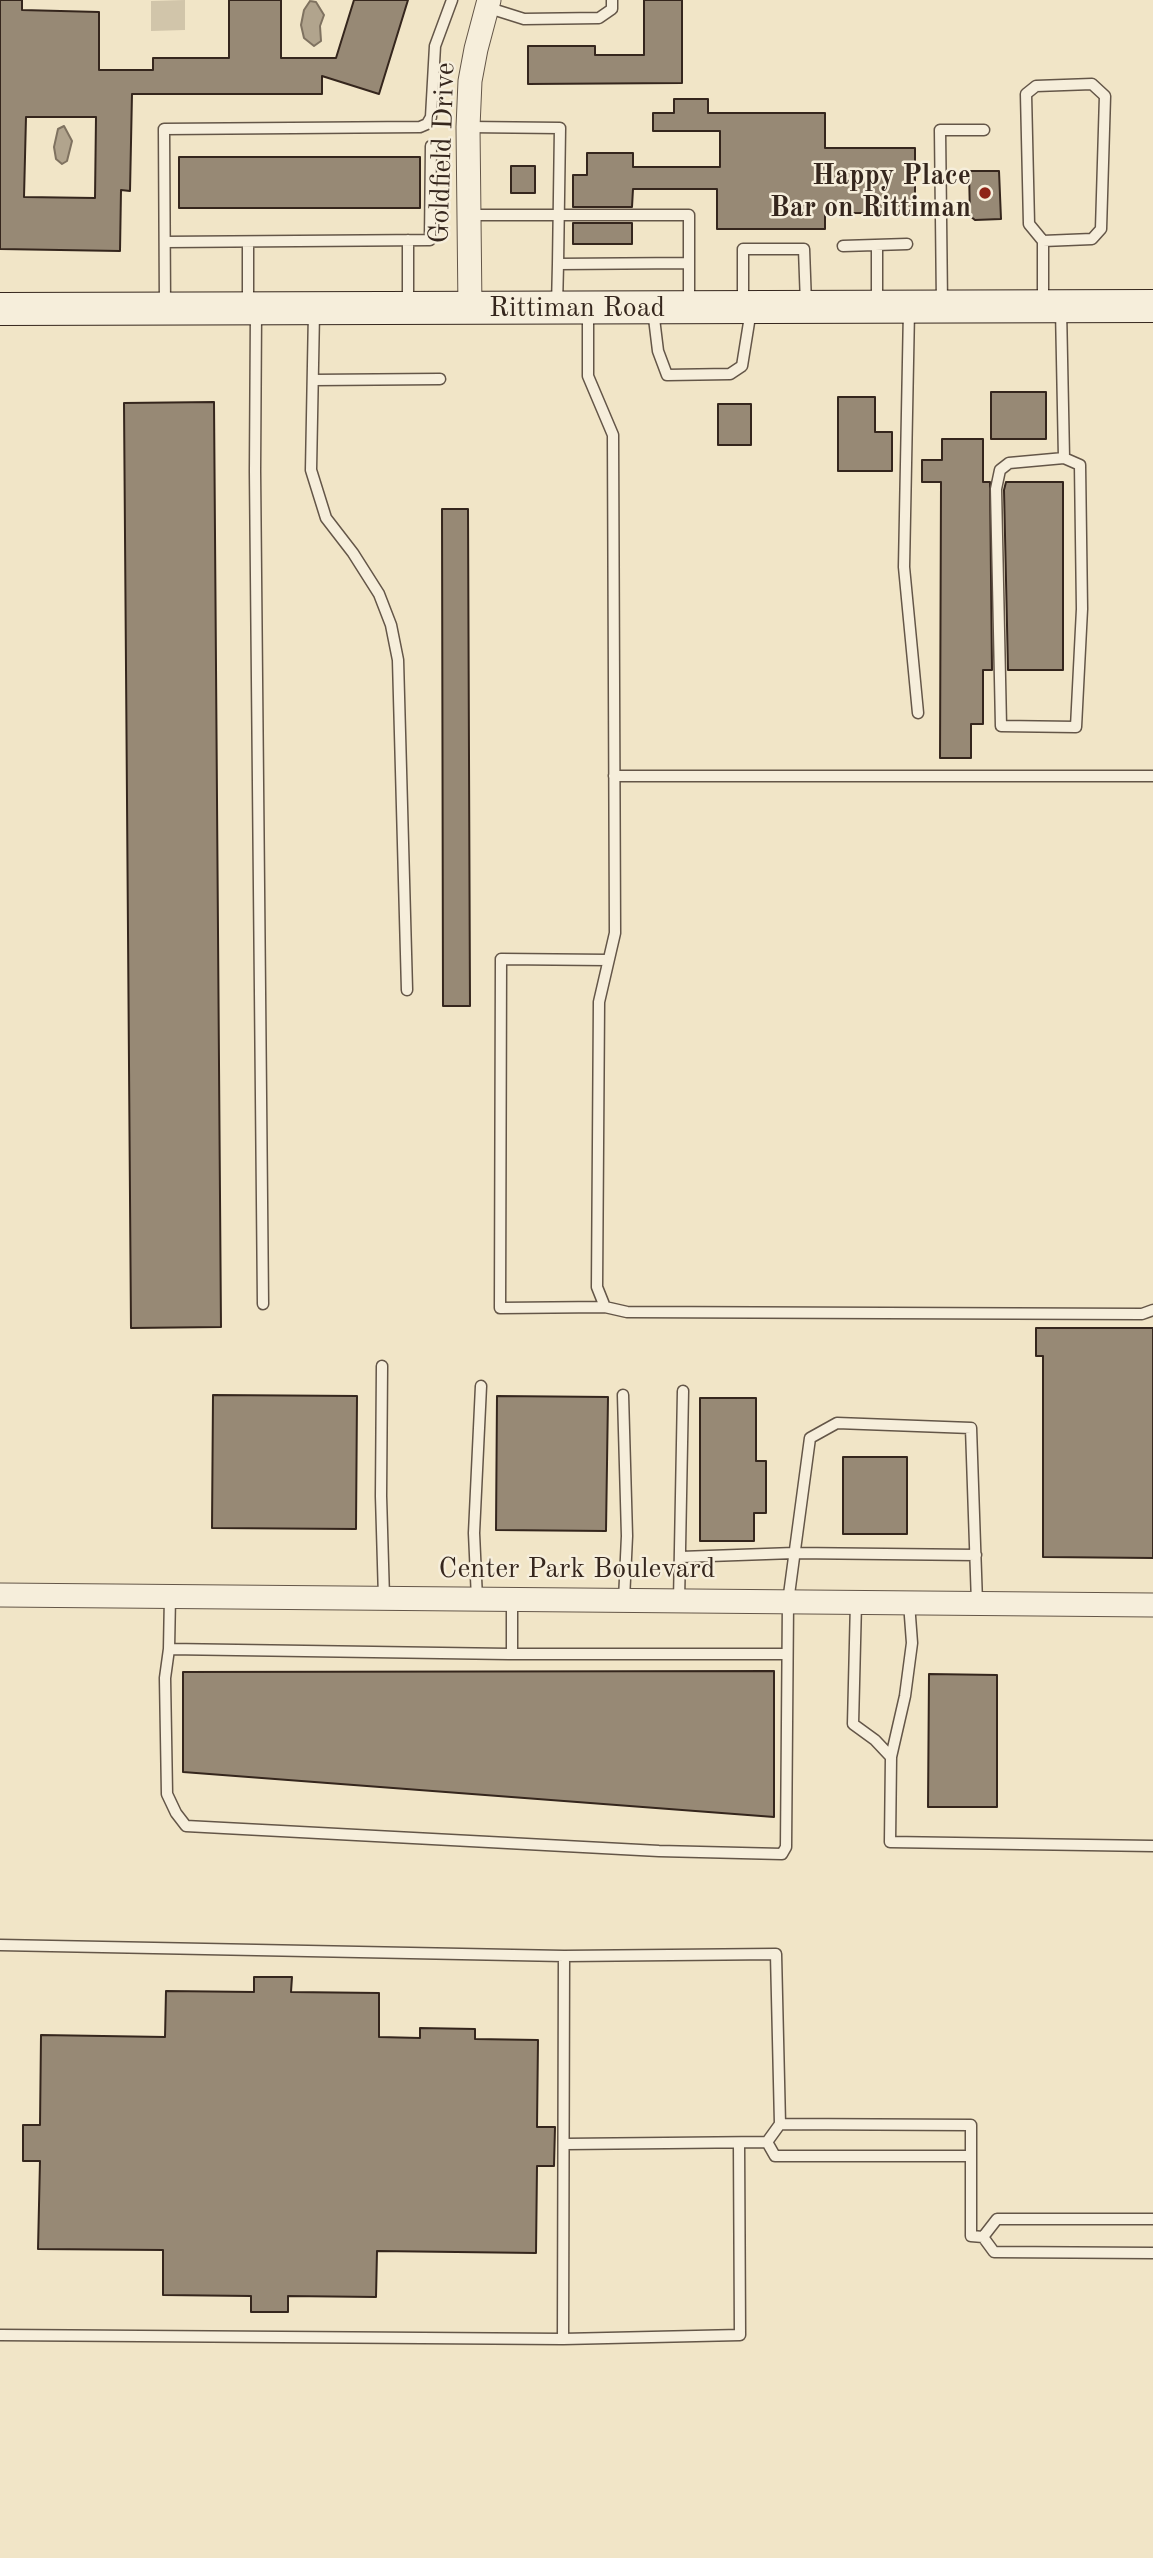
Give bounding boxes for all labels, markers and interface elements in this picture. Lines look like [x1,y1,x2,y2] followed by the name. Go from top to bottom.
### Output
[423,62,463,244] street label: Goldfield Drive
[770,160,971,226] place label: Happy Place Bar on Rittiman
[977,185,993,201] marker: Happy Place Bar on Rittiman
[489,292,665,326] street label: Rittiman Road
[439,1553,715,1587] street label: Center Park Boulevard

